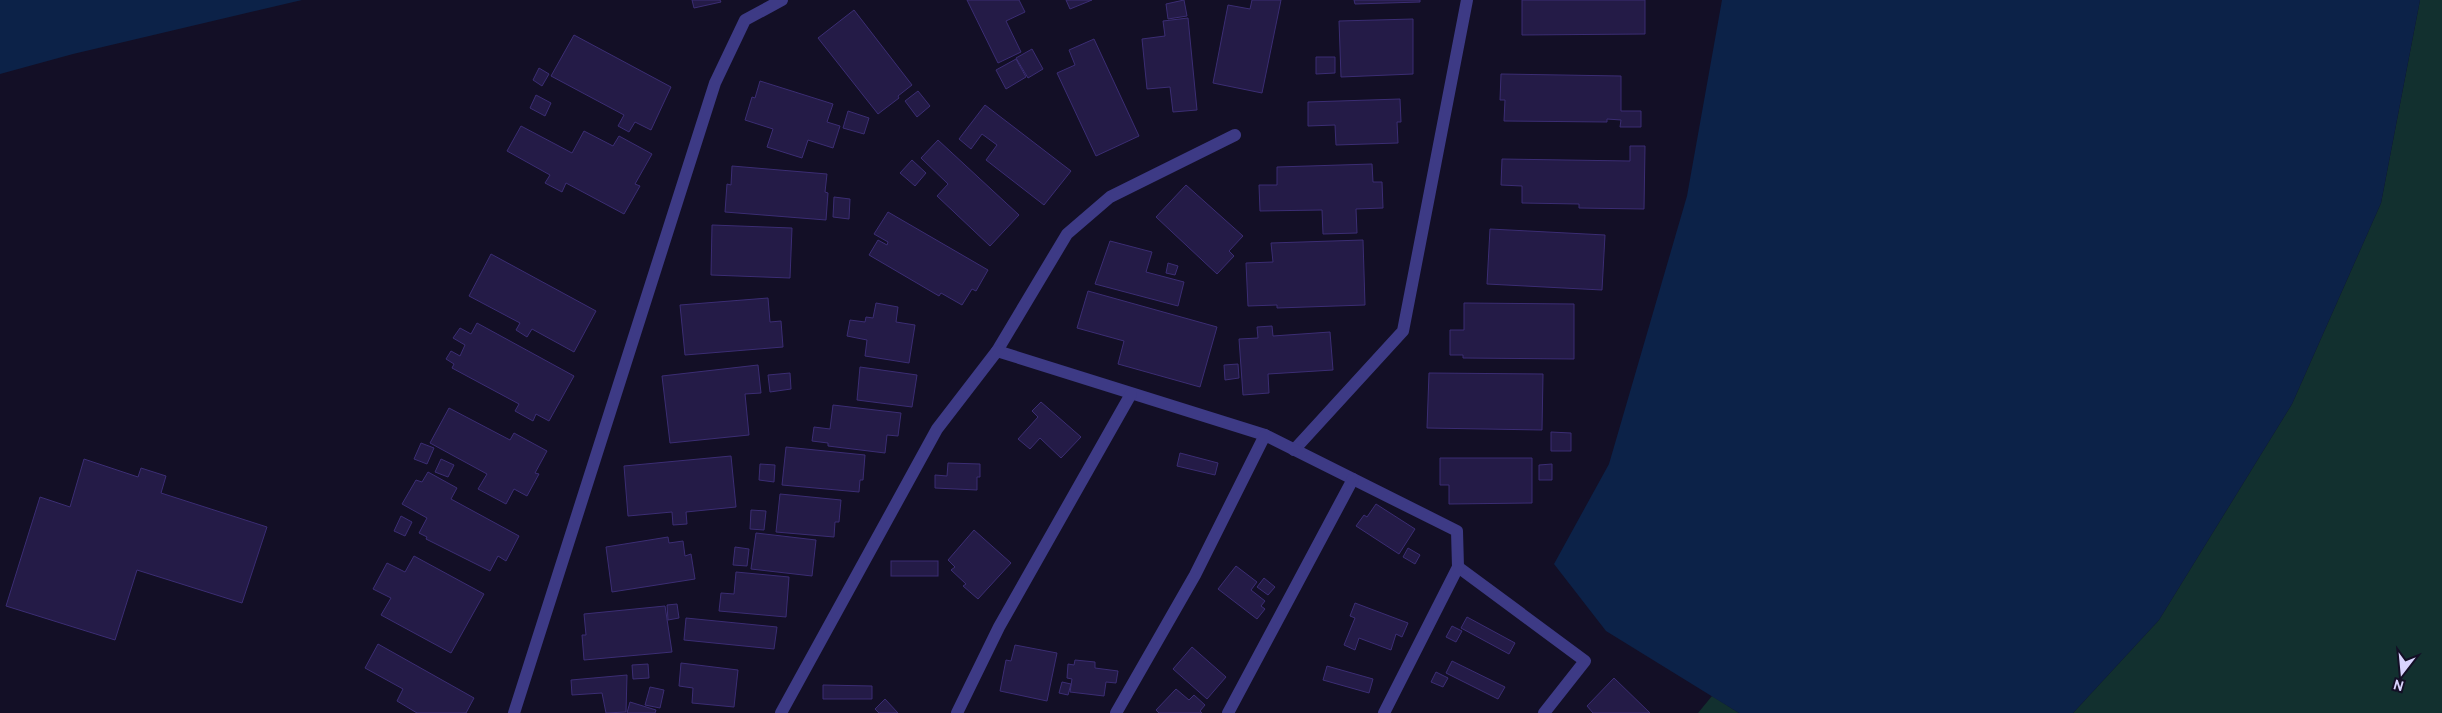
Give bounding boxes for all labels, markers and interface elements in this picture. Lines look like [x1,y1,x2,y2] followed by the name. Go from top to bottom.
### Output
[2377,648,2427,698] north arrow
[2392,674,2406,694] text: N

